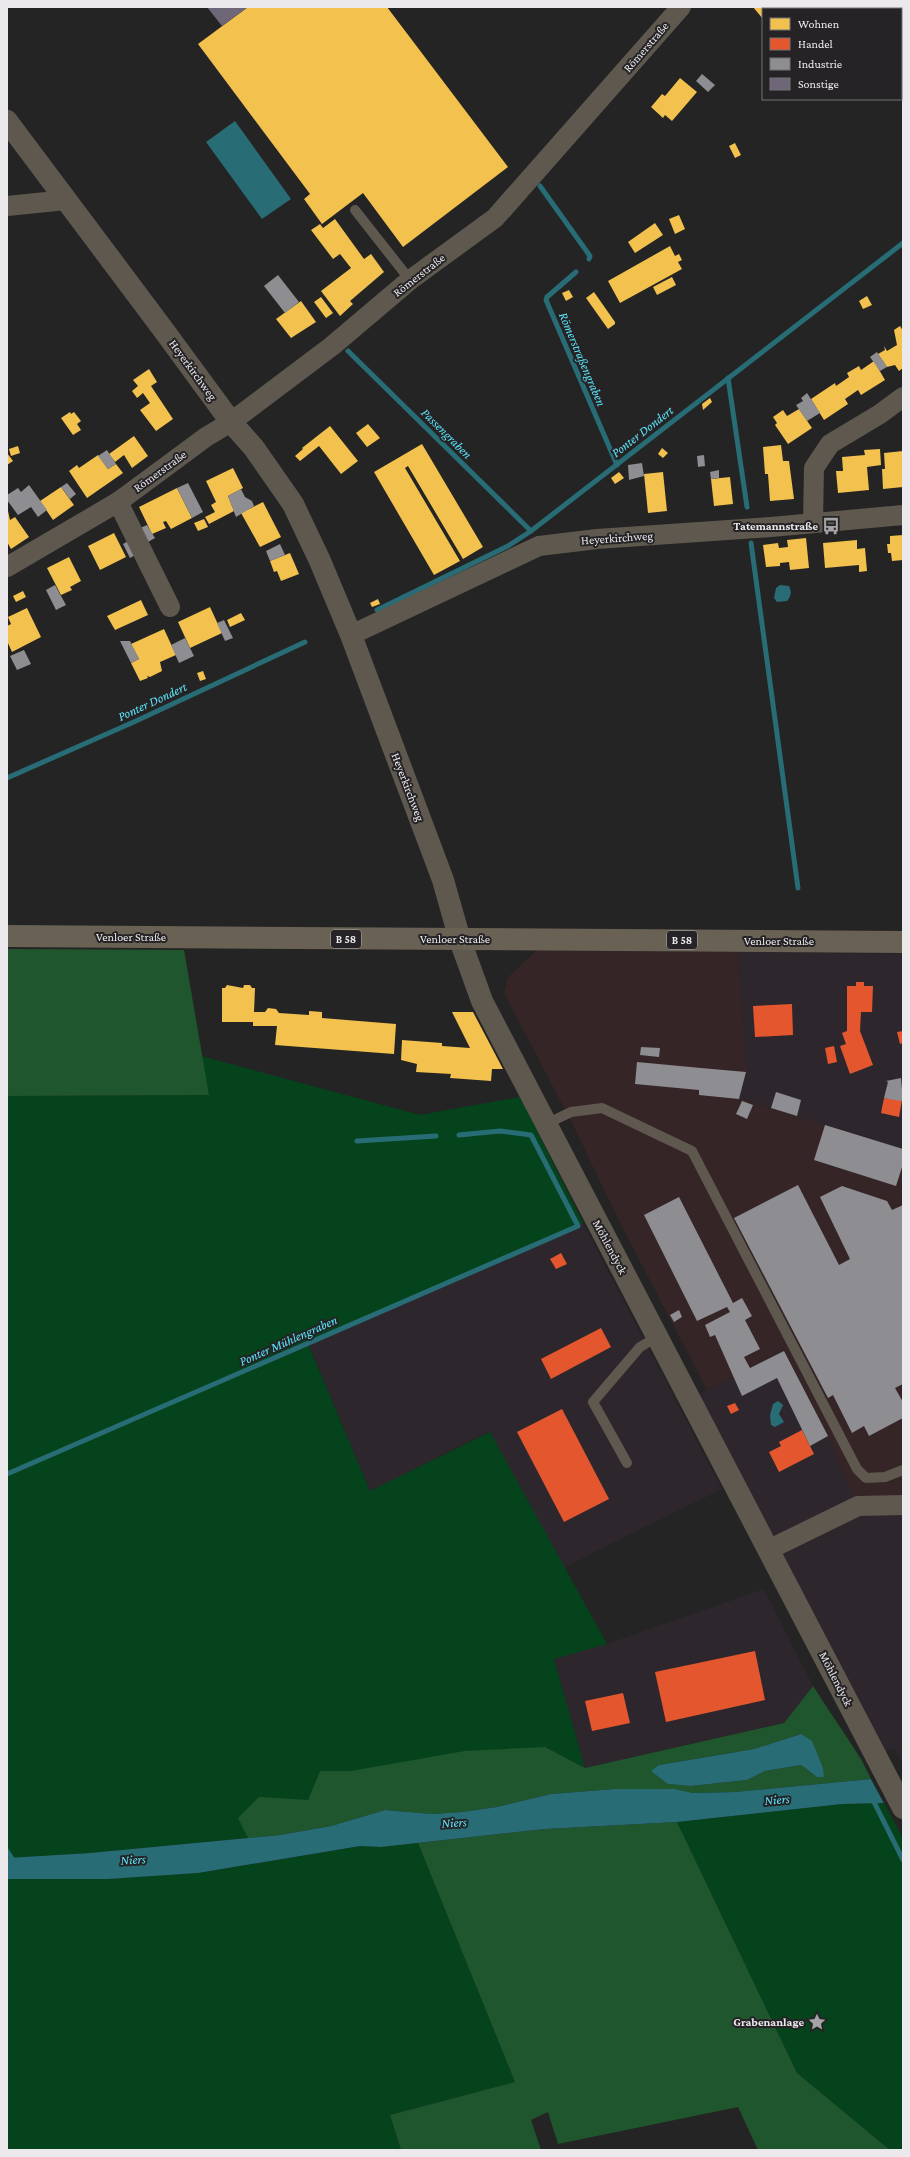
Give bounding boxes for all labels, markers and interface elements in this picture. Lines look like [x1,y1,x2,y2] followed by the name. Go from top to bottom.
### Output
[762,8,902,100] legend
[798,17,840,31] text: Wohnen
[620,19,672,75] street label: Römerstraße
[798,37,833,51] text: Handel
[798,57,842,71] text: Industrie
[798,77,839,91] text: Sonstige
[390,250,448,300] street label: Römerstraße
[556,310,609,409] water label: Römerstraßengraben
[166,337,220,403] street label: Heyerkirchweg
[608,403,676,460] water label: Ponter Dondert
[418,405,475,462] water label: Passengraben
[131,447,189,495] street label: Römerstraße
[821,516,841,536] bus stop icon: Tatemannstraße
[733,519,818,533] place label: Tatemannstraße
[581,528,654,547] street label: Heyerkirchweg
[115,679,189,724] water label: Ponter Dondert
[389,751,428,823] street label: Heyerkirchweg
[96,930,166,944] street label: Venloer Straße
[331,930,361,948] road number: B 58
[667,931,697,949] road number: B 58
[420,932,490,946] street label: Venloer Straße
[744,934,814,948] street label: Venloer Straße
[590,1217,630,1277] street label: Möhlendyck
[237,1312,340,1369] water label: Ponter Mühlengraben
[816,1649,856,1709] street label: Möhlendyck
[764,1791,790,1808] water label: Niers
[441,1814,467,1831] water label: Niers
[120,1851,146,1868] water label: Niers
[807,2012,827,2032] place icon: Grabenanlage
[733,2015,804,2029] place label: Grabenanlage

